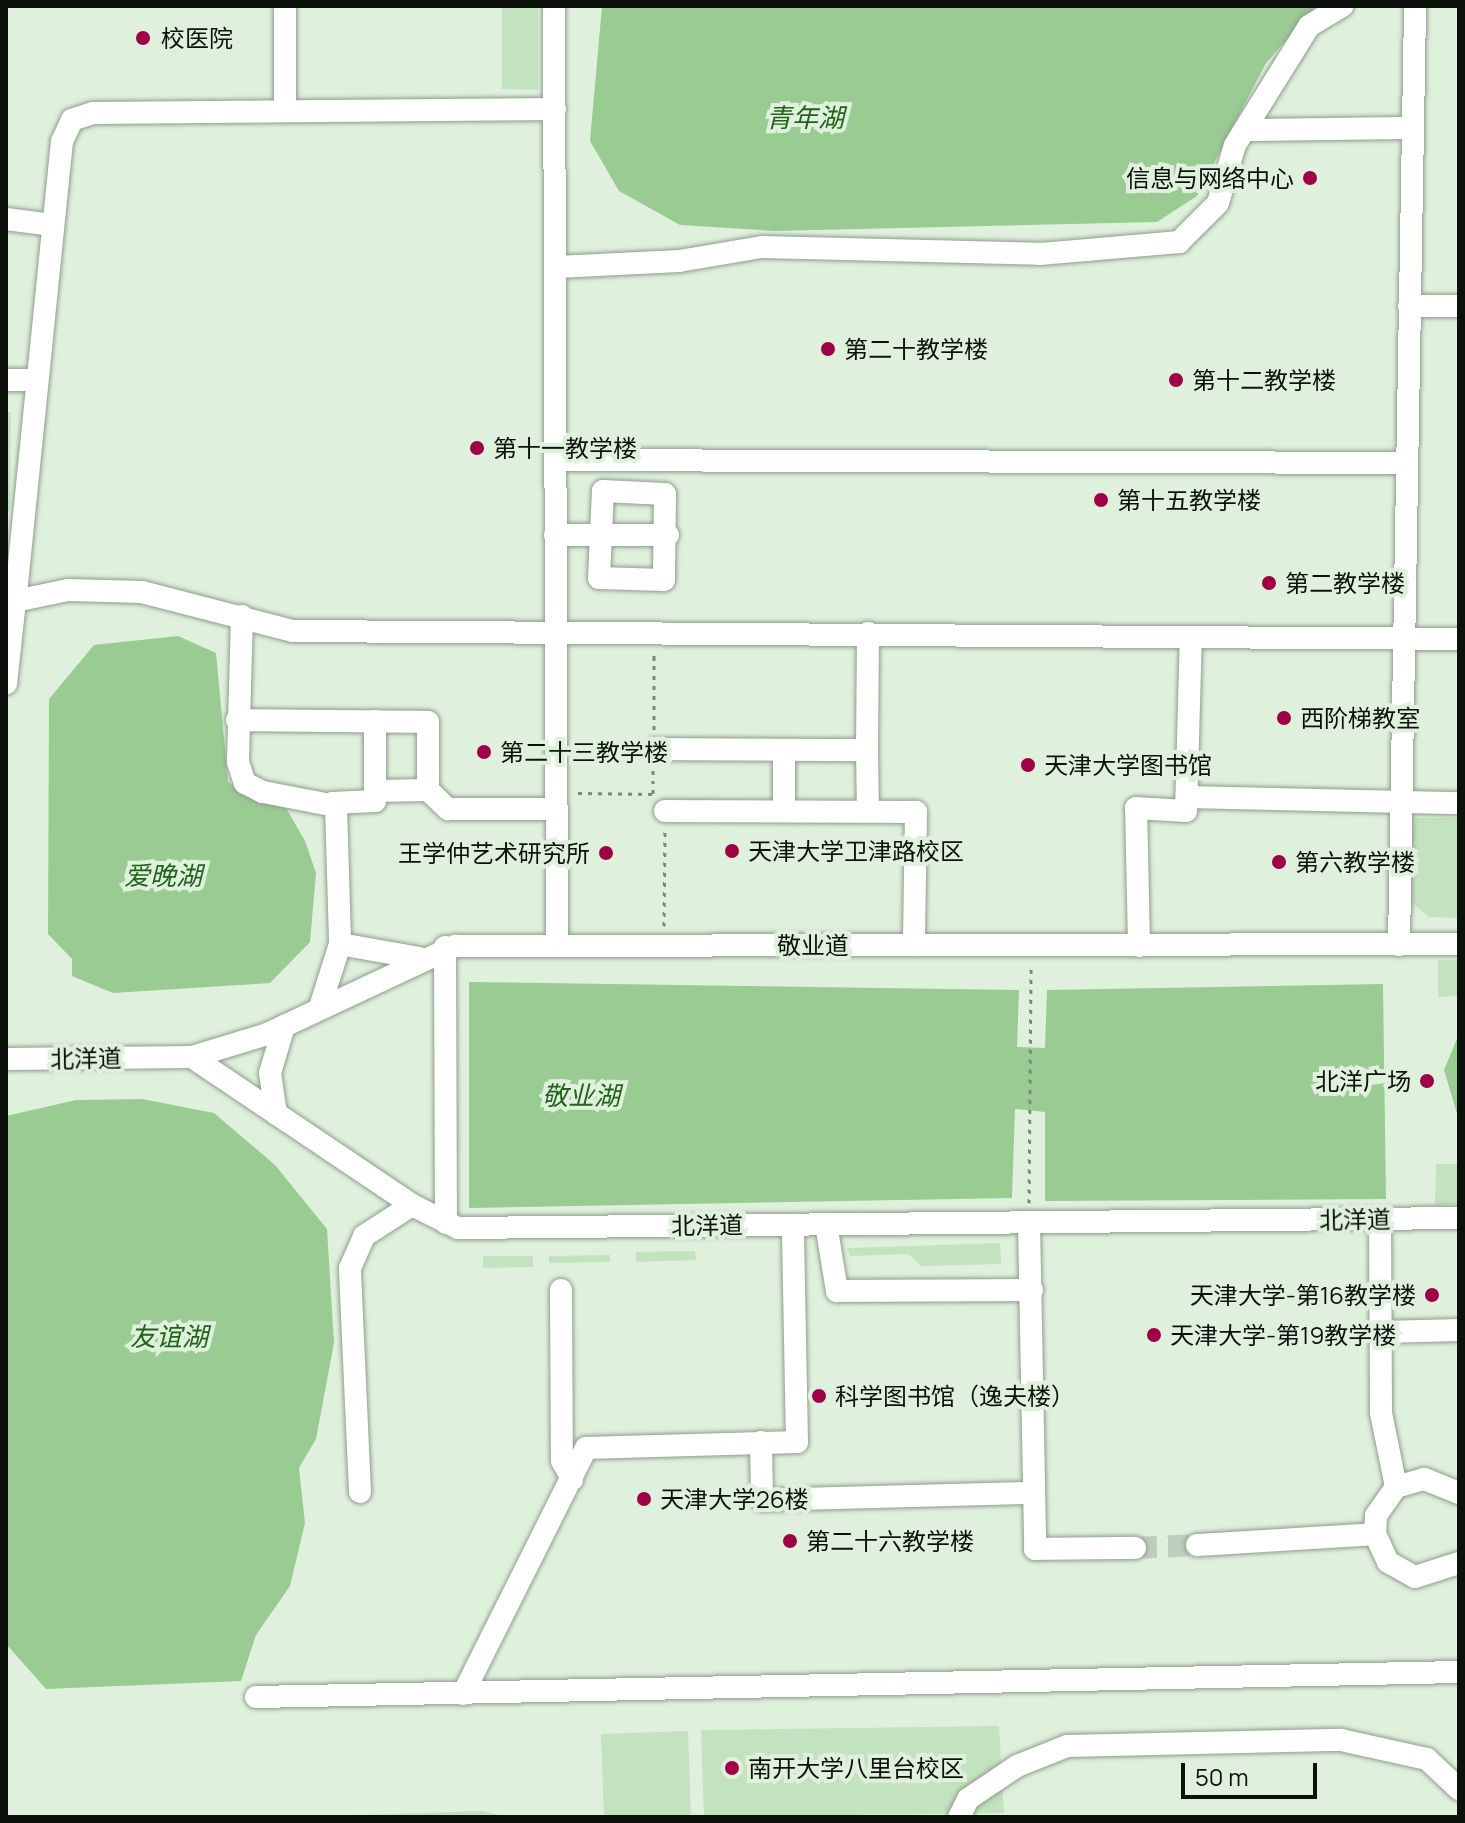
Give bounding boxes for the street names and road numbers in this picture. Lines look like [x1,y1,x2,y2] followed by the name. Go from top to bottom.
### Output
[777,931,849,959] street label: 敬业道
[50,1043,122,1073] street label: 北洋道
[1319,1204,1391,1234] street label: 北洋道
[671,1210,743,1240] street label: 北洋道

